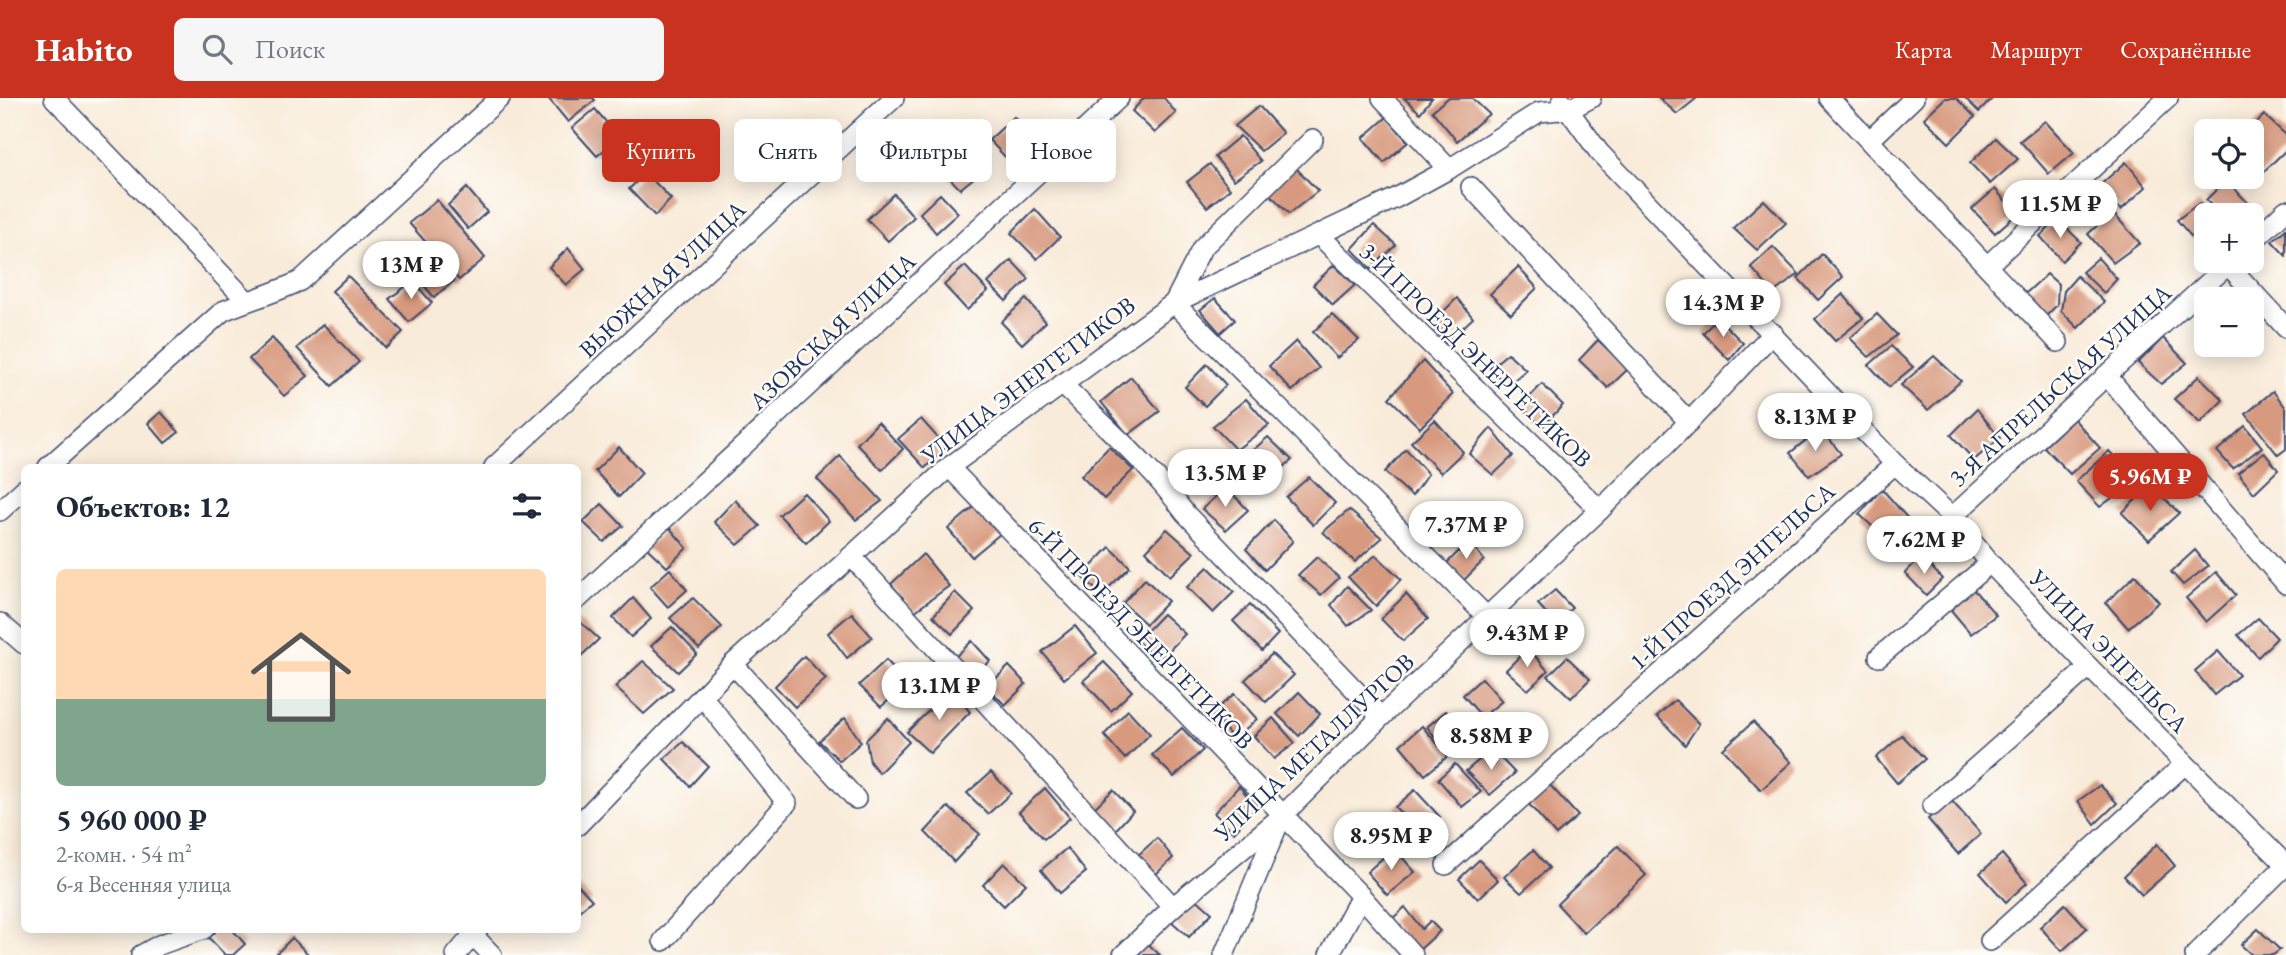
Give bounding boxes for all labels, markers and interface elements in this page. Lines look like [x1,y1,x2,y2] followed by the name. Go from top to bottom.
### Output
[174,18,664,81] search box
[35,28,132,71] text: Habito
[198,30,236,68] icon: search
[254,32,325,66] text: Поиск
[1895,34,1952,65] text: Карта
[1990,34,2082,65] text: Маршрут
[2120,34,2251,65] text: Сохранённые
[602,119,720,182] chip: Купить
[734,119,842,182] chip: Снять
[856,119,992,182] chip: Фильтры
[1006,119,1116,182] chip: Новое
[2194,119,2264,357] map controls
[2194,119,2264,189] button: locate
[1995,180,2125,240] pin: 11.5M ₽
[2019,188,2101,218] text: 11.5M ₽
[572,193,752,364] street label: ВЬЮЖНАЯ УЛИЦА
[2194,203,2264,273] button: +
[1353,236,1599,474] street label: 3-Й ПРОЕЗД ЭНЕРГЕТИКОВ
[362,242,460,301] pin: 13M ₽
[741,245,922,417] street label: АЗОВСКАЯ УЛИЦА
[378,249,444,279] text: 13M ₽
[1942,277,2178,493] street label: 3-Я АПРЕЛЬСКАЯ УЛИЦА
[1658,280,1788,339] pin: 14.3M ₽
[1682,287,1764,317] text: 14.3M ₽
[2194,287,2264,357] button: −
[914,289,1141,471] street label: УЛИЦА ЭНЕРГЕТИКОВ
[1750,394,1880,453] pin: 8.13M ₽
[1774,401,1856,431] text: 8.13M ₽
[1160,450,1290,509] pin: 13.5M ₽
[2085,454,2215,513] pin: 5.96M ₽
[1184,457,1266,487] text: 13.5M ₽
[2109,461,2191,491] text: 5.96M ₽
[1623,475,1842,677] street label: 1-Й ПРОЕЗД ЭНГЕЛЬСА
[56,487,230,526] text: Объектов: 12
[508,487,546,525] icon: filters
[1401,502,1531,561] pin: 7.37M ₽
[1425,509,1507,539] text: 7.37M ₽
[1022,510,1260,756] street label: 6-Й ПРОЕЗД ЭНЕРГЕТИКОВ
[1859,517,1989,576] pin: 7.62M ₽
[1883,524,1965,554] text: 7.62M ₽
[2022,562,2195,740] street label: УЛИЦА ЭНГЕЛЬСА
[1462,610,1592,669] pin: 9.43M ₽
[238,614,364,740] icon: home
[1486,617,1568,647] text: 9.43M ₽
[1207,646,1421,849] street label: УЛИЦА МЕТАЛЛУРГОВ
[874,662,1004,722] pin: 13.1M ₽
[898,670,980,700] text: 13.1M ₽
[1426,712,1556,772] pin: 8.58M ₽
[1450,720,1532,750] text: 8.58M ₽
[56,800,207,839] text: 5 960 000 ₽
[1326,812,1456,872] pin: 8.95M ₽
[1350,820,1432,850] text: 8.95M ₽
[56,839,192,869] text: 2-комн. · 54 m²
[56,869,231,899] text: 6-я Весенняя улица

